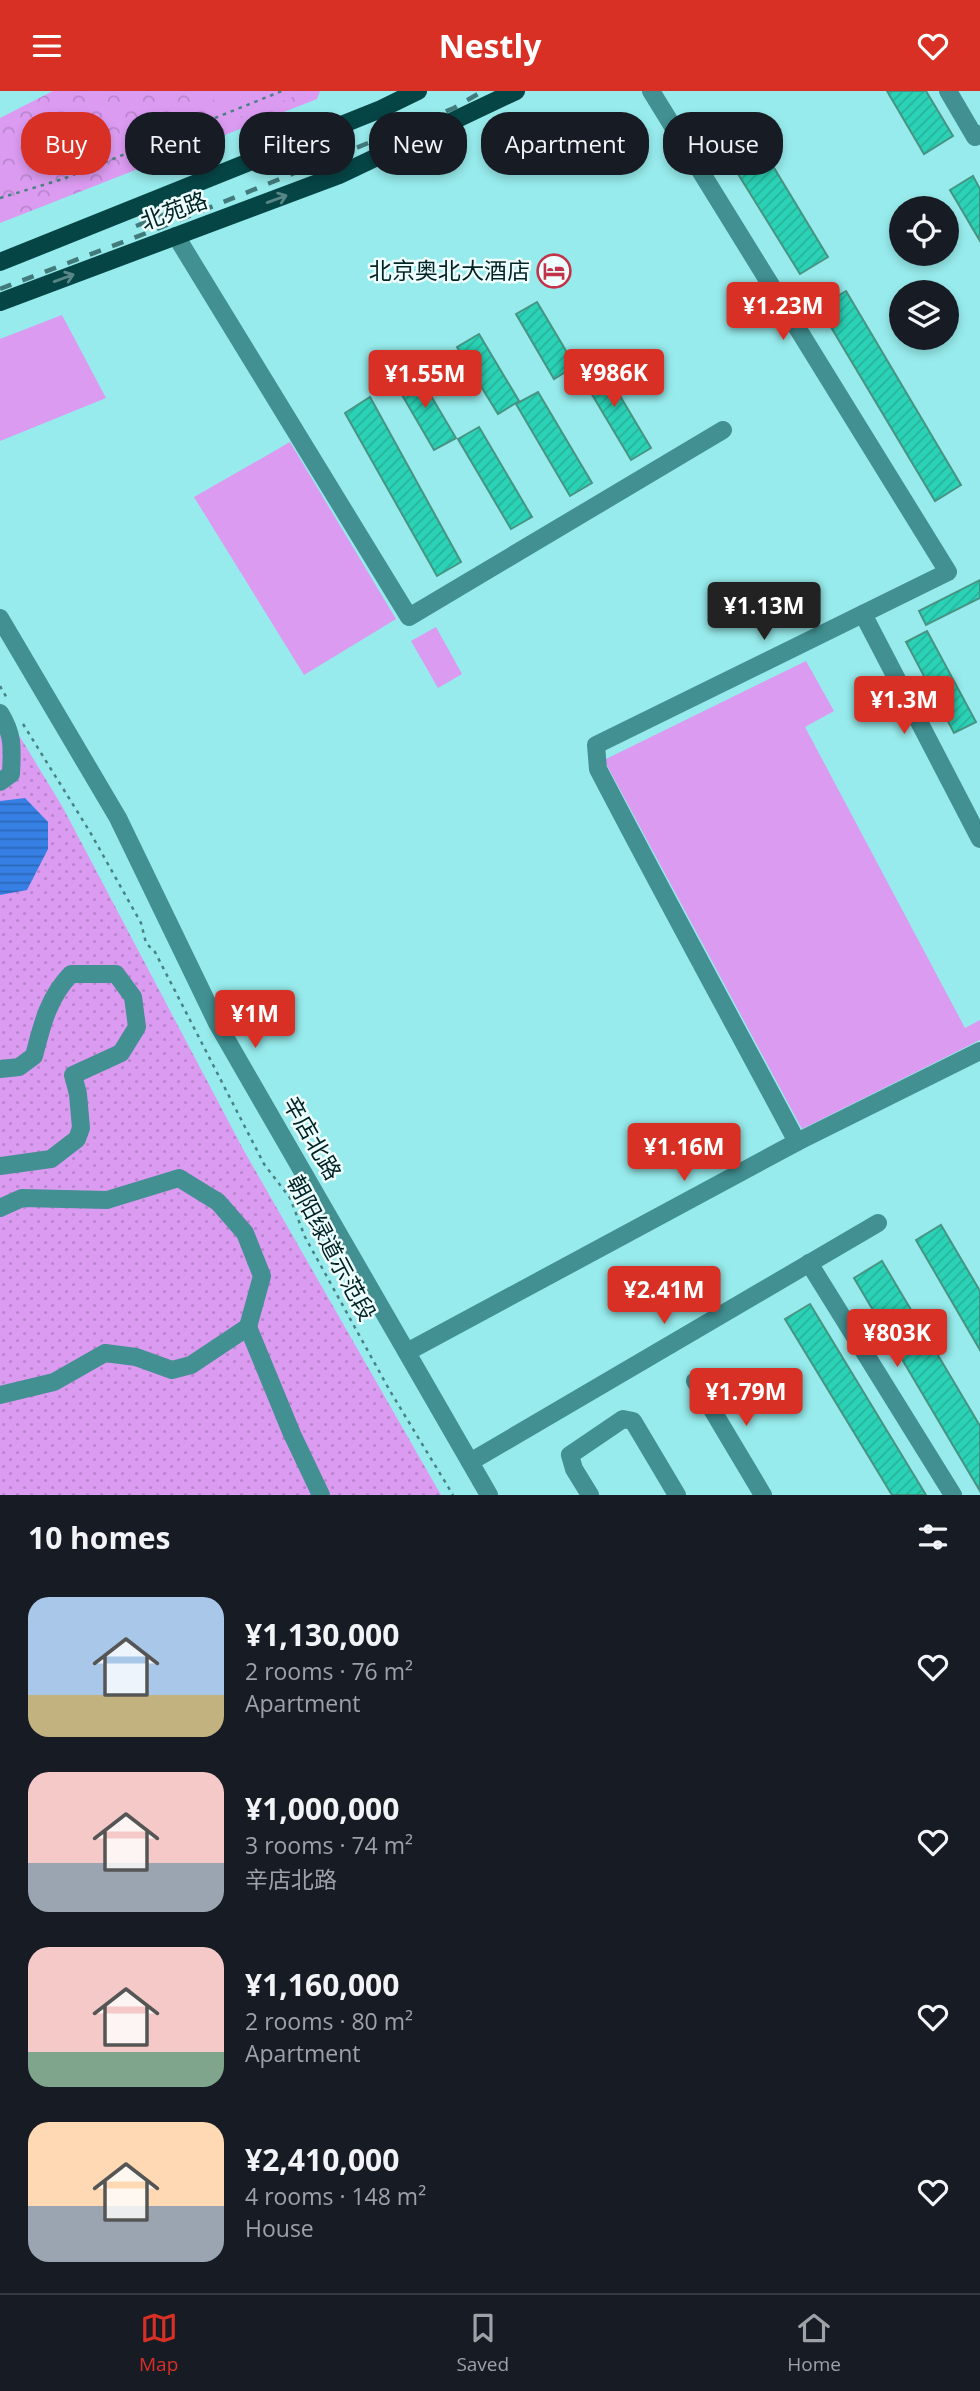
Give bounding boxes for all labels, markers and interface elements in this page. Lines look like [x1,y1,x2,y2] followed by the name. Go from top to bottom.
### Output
[439,24,541,67] text: Nestly
[28,27,66,65] icon: menu
[914,27,952,65] icon: heart
[21,112,111,175] chip: Buy
[125,112,225,175] chip: Rent
[239,112,355,175] chip: Filters
[369,112,467,175] chip: New
[481,112,649,175] chip: Apartment
[663,112,783,175] chip: House
[136,183,212,237] street label: 北苑路
[266,191,288,204] one-way arrow
[889,196,959,350] map controls
[889,196,959,266] button: locate
[535,252,573,290] hotel icon: 北京奥北大酒店
[369,254,530,286] place label: 北京奥北大酒店
[52,271,74,283] one-way arrow
[889,280,959,350] button: layers
[726,282,840,342] pin: ¥1.23M
[743,289,823,321] text: ¥1.23M
[565,349,663,409] pin: ¥986K
[368,351,482,410] pin: ¥1.55M
[580,356,648,388] text: ¥986K
[385,357,465,389] text: ¥1.55M
[707,582,821,642] pin: ¥1.13M
[724,589,804,621] text: ¥1.13M
[855,677,953,736] pin: ¥1.3M
[870,683,938,715] text: ¥1.3M
[221,991,289,1050] pin: ¥1M
[231,997,279,1029] text: ¥1M
[276,1090,350,1185] street label: 辛店北路
[627,1123,741,1183] pin: ¥1.16M
[644,1130,724,1162] text: ¥1.16M
[280,1169,384,1326] street label: 朝阳绿道示范段
[607,1267,721,1326] pin: ¥2.41M
[624,1273,704,1305] text: ¥2.41M
[848,1309,946,1369] pin: ¥803K
[863,1316,931,1348] text: ¥803K
[689,1369,803,1428] pin: ¥1.79M
[706,1375,786,1407] text: ¥1.79M
[28,1517,171,1558] text: 10 homes
[914,1518,952,1556] icon: filters
[245,1614,399,1655] text: ¥1,130,000
[84,1625,168,1709] icon: home
[914,1648,952,1686] icon: heart
[245,1655,413,1687] text: 2 rooms · 76 m²
[245,1687,361,1719] text: Apartment
[245,1788,399,1829] text: ¥1,000,000
[84,1800,168,1884] icon: home
[914,1823,952,1861] icon: heart
[245,1829,413,1861] text: 3 rooms · 74 m²
[245,1863,337,1895] text: 辛店北路
[245,1964,399,2005] text: ¥1,160,000
[84,1975,168,2059] icon: home
[914,1998,952,2036] icon: heart
[245,2005,413,2037] text: 2 rooms · 80 m²
[245,2037,361,2069] text: Apartment
[245,2139,399,2180] text: ¥2,410,000
[84,2150,168,2234] icon: home
[914,2173,952,2211] icon: heart
[245,2180,426,2212] text: 4 rooms · 148 m²
[245,2212,314,2244] text: House
[139,2309,178,2377] tab: Map
[456,2309,509,2377] tab: Saved
[787,2309,841,2377] tab: Home

